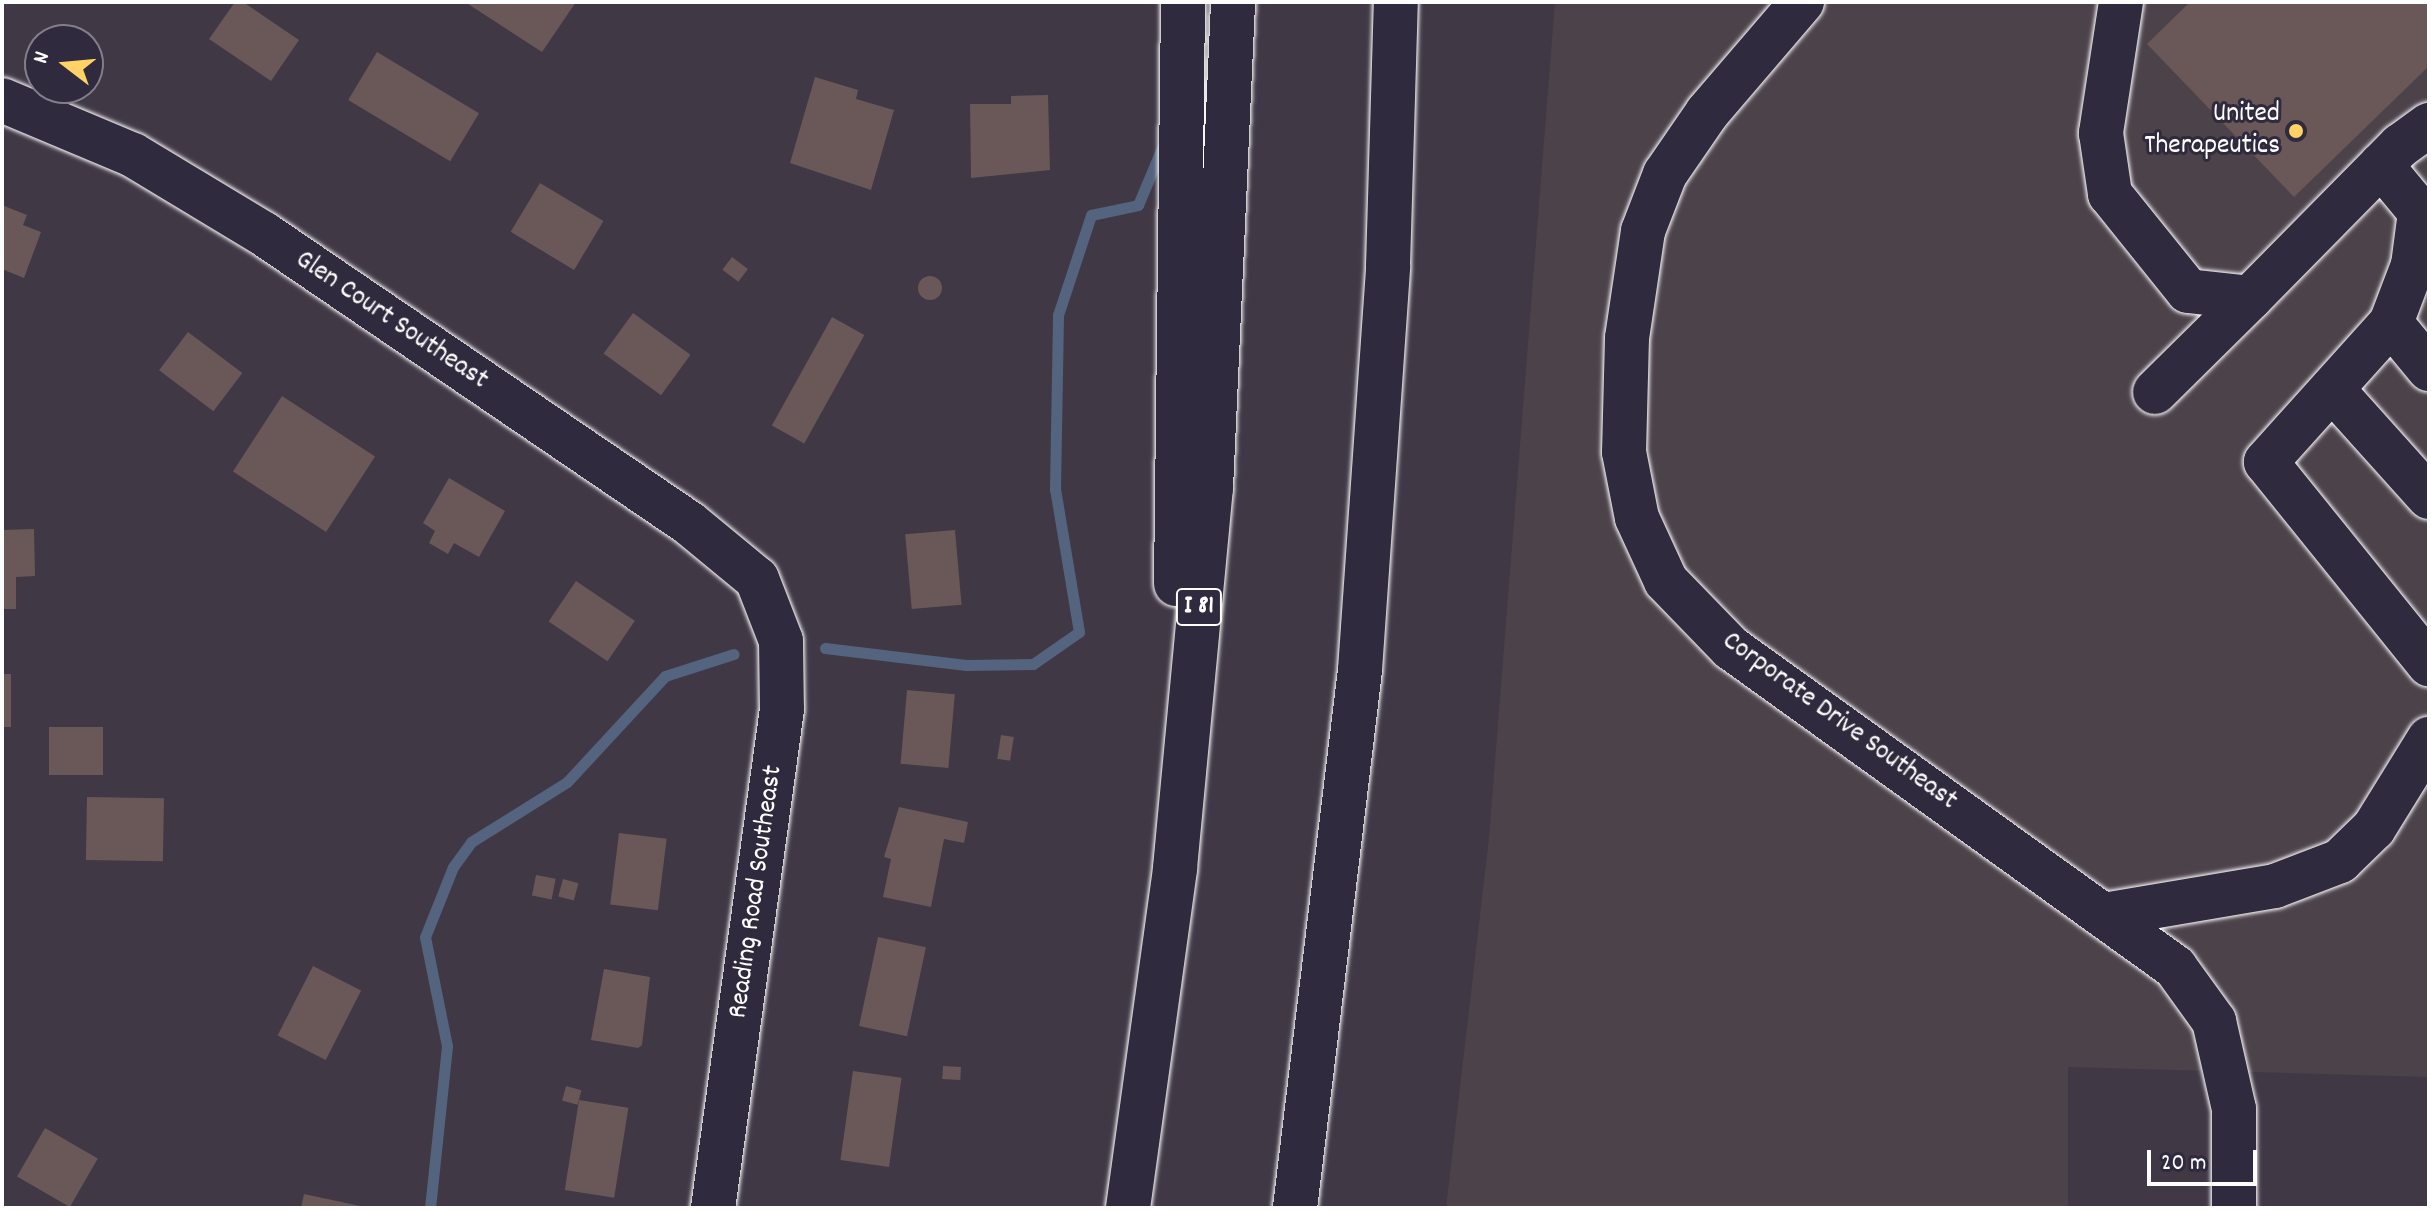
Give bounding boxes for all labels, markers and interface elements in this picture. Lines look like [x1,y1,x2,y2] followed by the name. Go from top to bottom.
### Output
[24,24,104,104] north arrow
[26,48,59,67] text: N
[2144,98,2280,164] place label: United Therapeutics
[2287,122,2305,140] marker: United Therapeutics
[288,244,494,398] street label: Glen Court Southeast
[1175,585,1223,629] road number: I 81
[1715,625,1963,819] street label: Corporate Drive Southeast
[723,763,791,1021] street label: Reading Road Southeast
[2151,1134,2261,1184] scale bar
[2161,1147,2207,1181] text: 20 m

